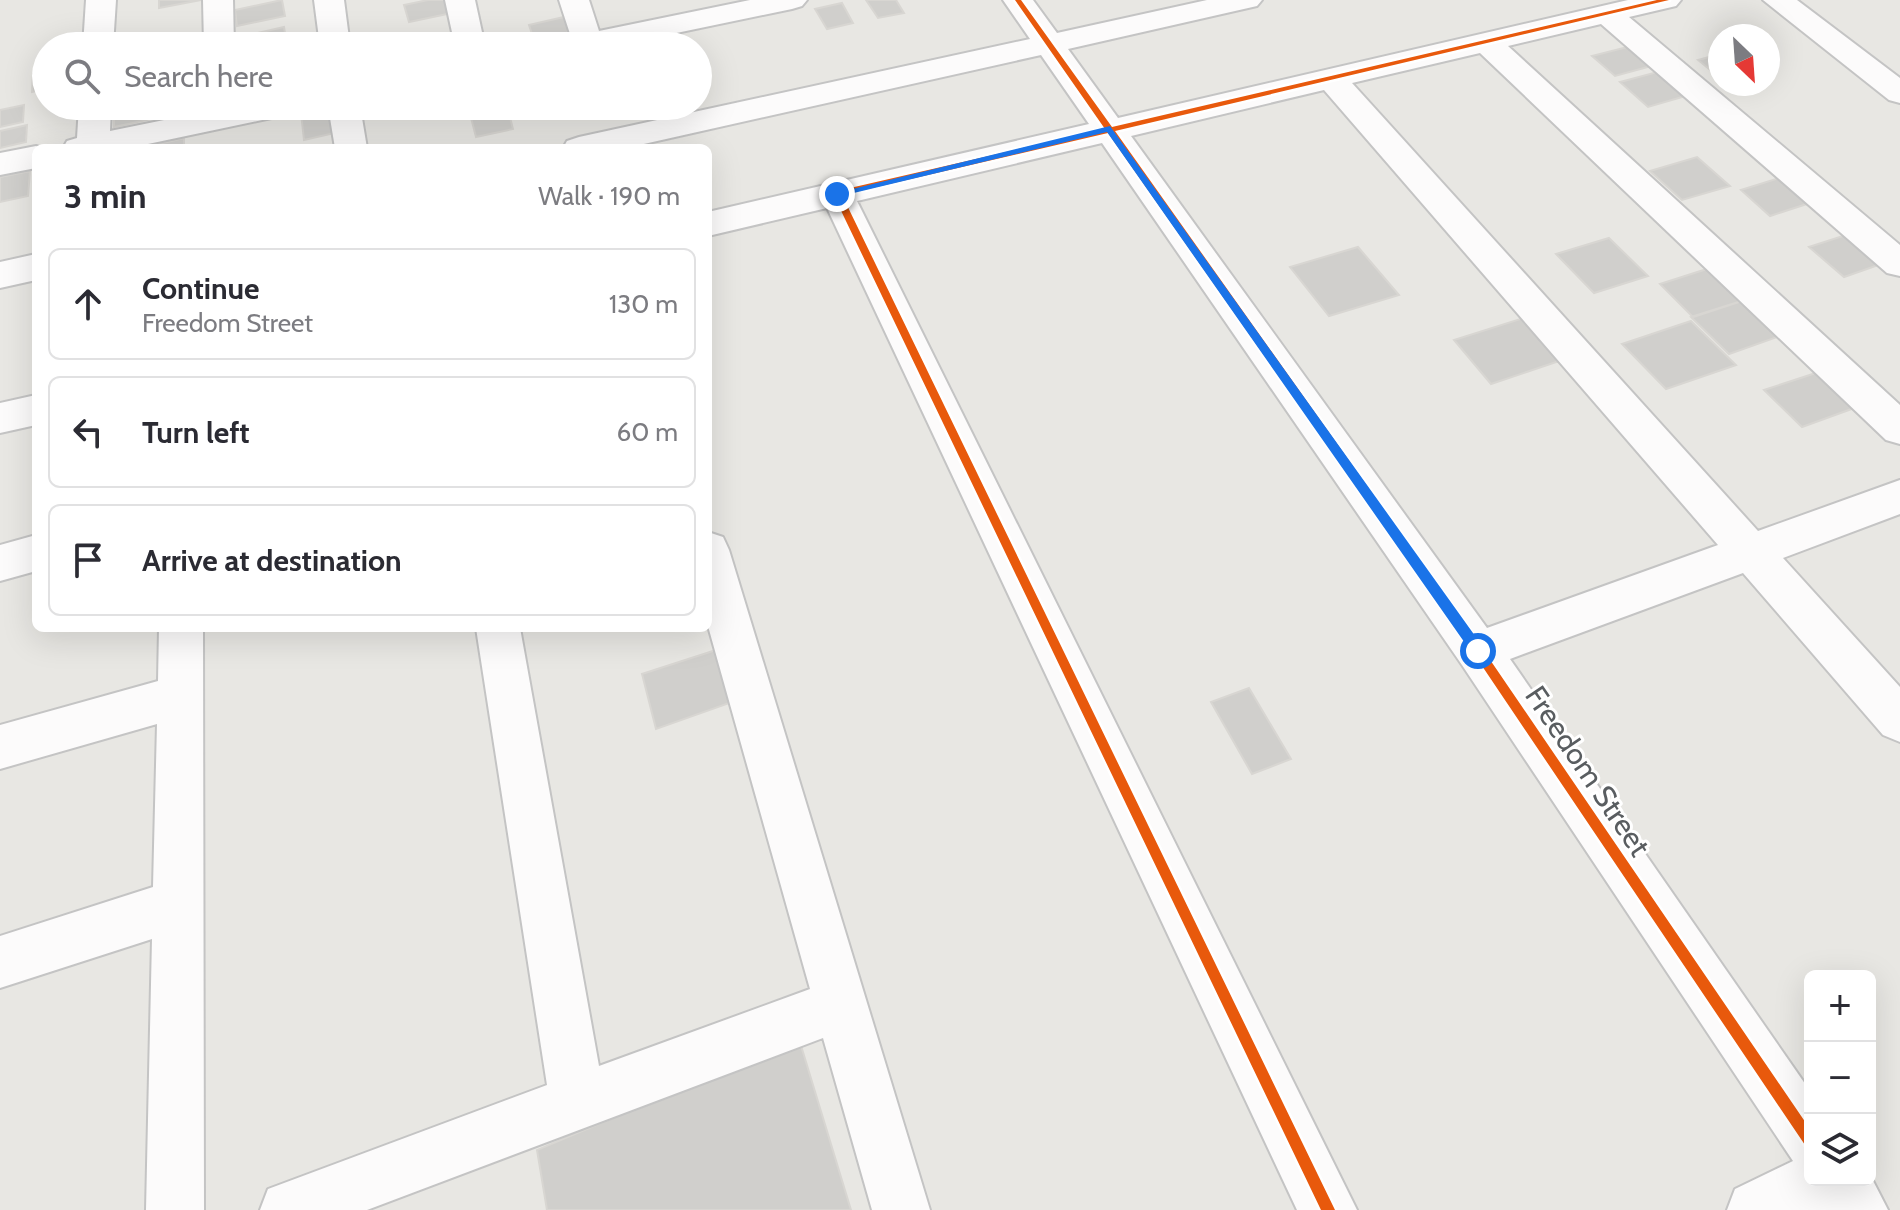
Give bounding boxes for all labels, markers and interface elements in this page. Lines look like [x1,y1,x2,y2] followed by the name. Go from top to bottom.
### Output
[1708,24,1780,96] north arrow
[32,32,712,120] search box
[60,54,104,98] icon: search
[124,58,273,95] text: Search here
[64,175,146,217] text: 3 min
[819,176,855,212] route end
[538,180,680,212] text: Walk · 190 m
[142,270,259,307] text: Continue
[66,282,110,326] icon: ahead
[609,288,678,320] text: 130 m
[142,307,313,339] text: Freedom Street
[66,410,110,454] icon: left
[142,414,250,451] text: Turn left
[616,416,678,448] text: 60 m
[66,538,110,582] icon: arrive
[142,542,402,579] text: Arrive at destination
[1460,633,1496,669] route start
[1517,679,1659,863] street label: Freedom Street
[1804,970,1876,1186] map controls
[1804,970,1876,1042] button: +
[1804,1042,1876,1114] button: −
[1804,1114,1876,1186] button: layers

